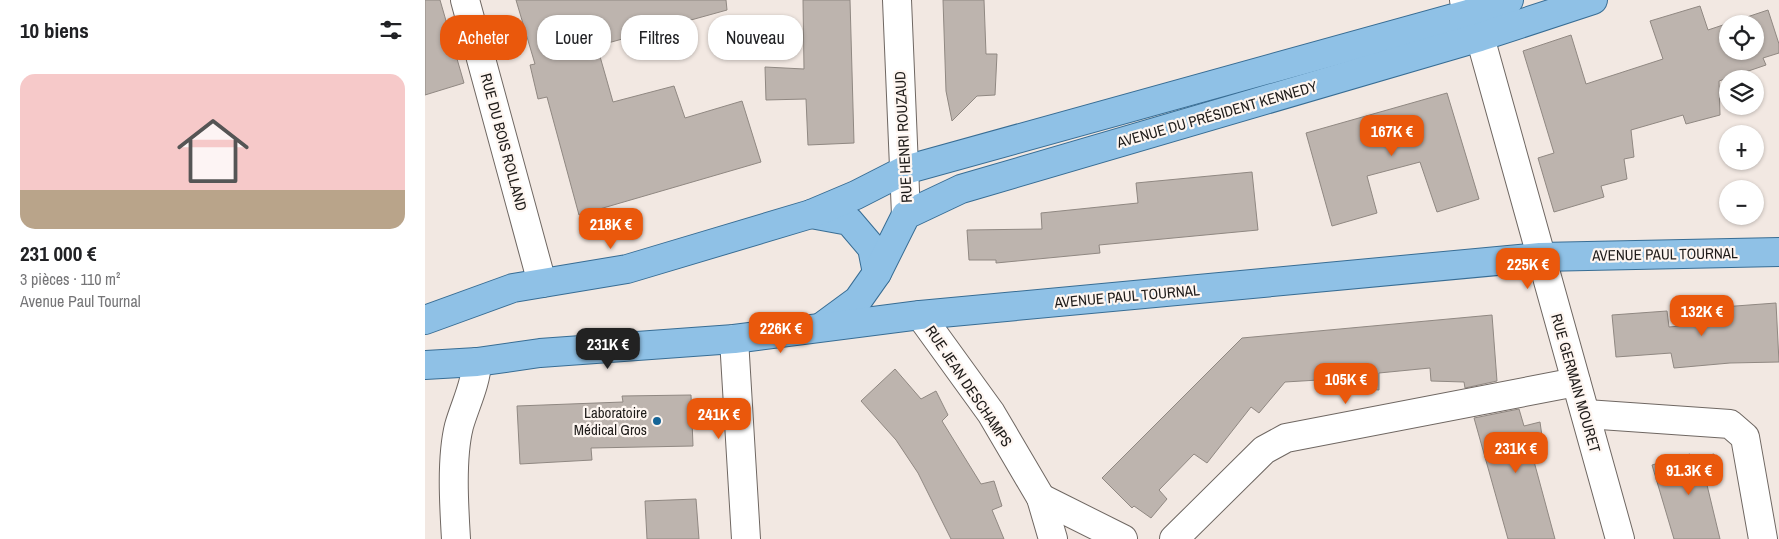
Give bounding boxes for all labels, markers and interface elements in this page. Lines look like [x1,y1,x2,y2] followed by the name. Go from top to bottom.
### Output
[440,15,527,60] chip: Acheter
[537,15,611,60] chip: Louer
[621,15,698,60] chip: Filtres
[708,15,803,60] chip: Nouveau
[1719,15,1764,225] map controls
[1719,15,1764,60] button: locate
[20,16,89,45] text: 10 biens
[377,16,405,44] icon: filters
[889,70,917,203] street label: RUE HENRI ROUZAUD
[1719,70,1764,115] button: layers
[476,71,532,213] street label: RUE DU BOIS ROLLAND
[1113,75,1320,153] street label: AVENUE DU PRÉSIDENT KENNEDY
[168,106,258,196] icon: home
[1351,114,1433,157] pin: 167K €
[1371,120,1413,142] text: 167K €
[1719,125,1764,170] button: +
[1719,180,1764,225] button: −
[570,208,652,250] pin: 218K €
[590,213,632,235] text: 218K €
[20,239,97,268] text: 231 000 €
[1591,242,1738,266] street label: AVENUE PAUL TOURNAL
[1487,248,1569,290] pin: 225K €
[1507,253,1549,275] text: 225K €
[20,268,120,290] text: 3 pièces · 110 m²
[1053,279,1201,313] street label: AVENUE PAUL TOURNAL
[20,290,141,312] text: Avenue Paul Tournal
[1661,294,1743,337] pin: 132K €
[1681,300,1723,322] text: 132K €
[1546,311,1606,455] street label: RUE GERMAIN MOURET
[740,312,822,354] pin: 226K €
[760,317,802,339] text: 226K €
[921,321,1017,451] street label: RUE JEAN DESCHAMPS
[567,328,649,370] pin: 231K €
[587,333,629,355] text: 231K €
[1305,362,1387,405] pin: 105K €
[1325,368,1367,390] text: 105K €
[678,398,760,440] pin: 241K €
[574,402,647,440] place label: Laboratoire Médical Gros
[698,403,740,425] text: 241K €
[651,415,663,427] marker: Laboratoire Médical Gros
[1475,432,1557,474] pin: 231K €
[1495,437,1537,459] text: 231K €
[1643,454,1735,496] pin: 91.3K €
[1666,459,1712,481] text: 91.3K €

